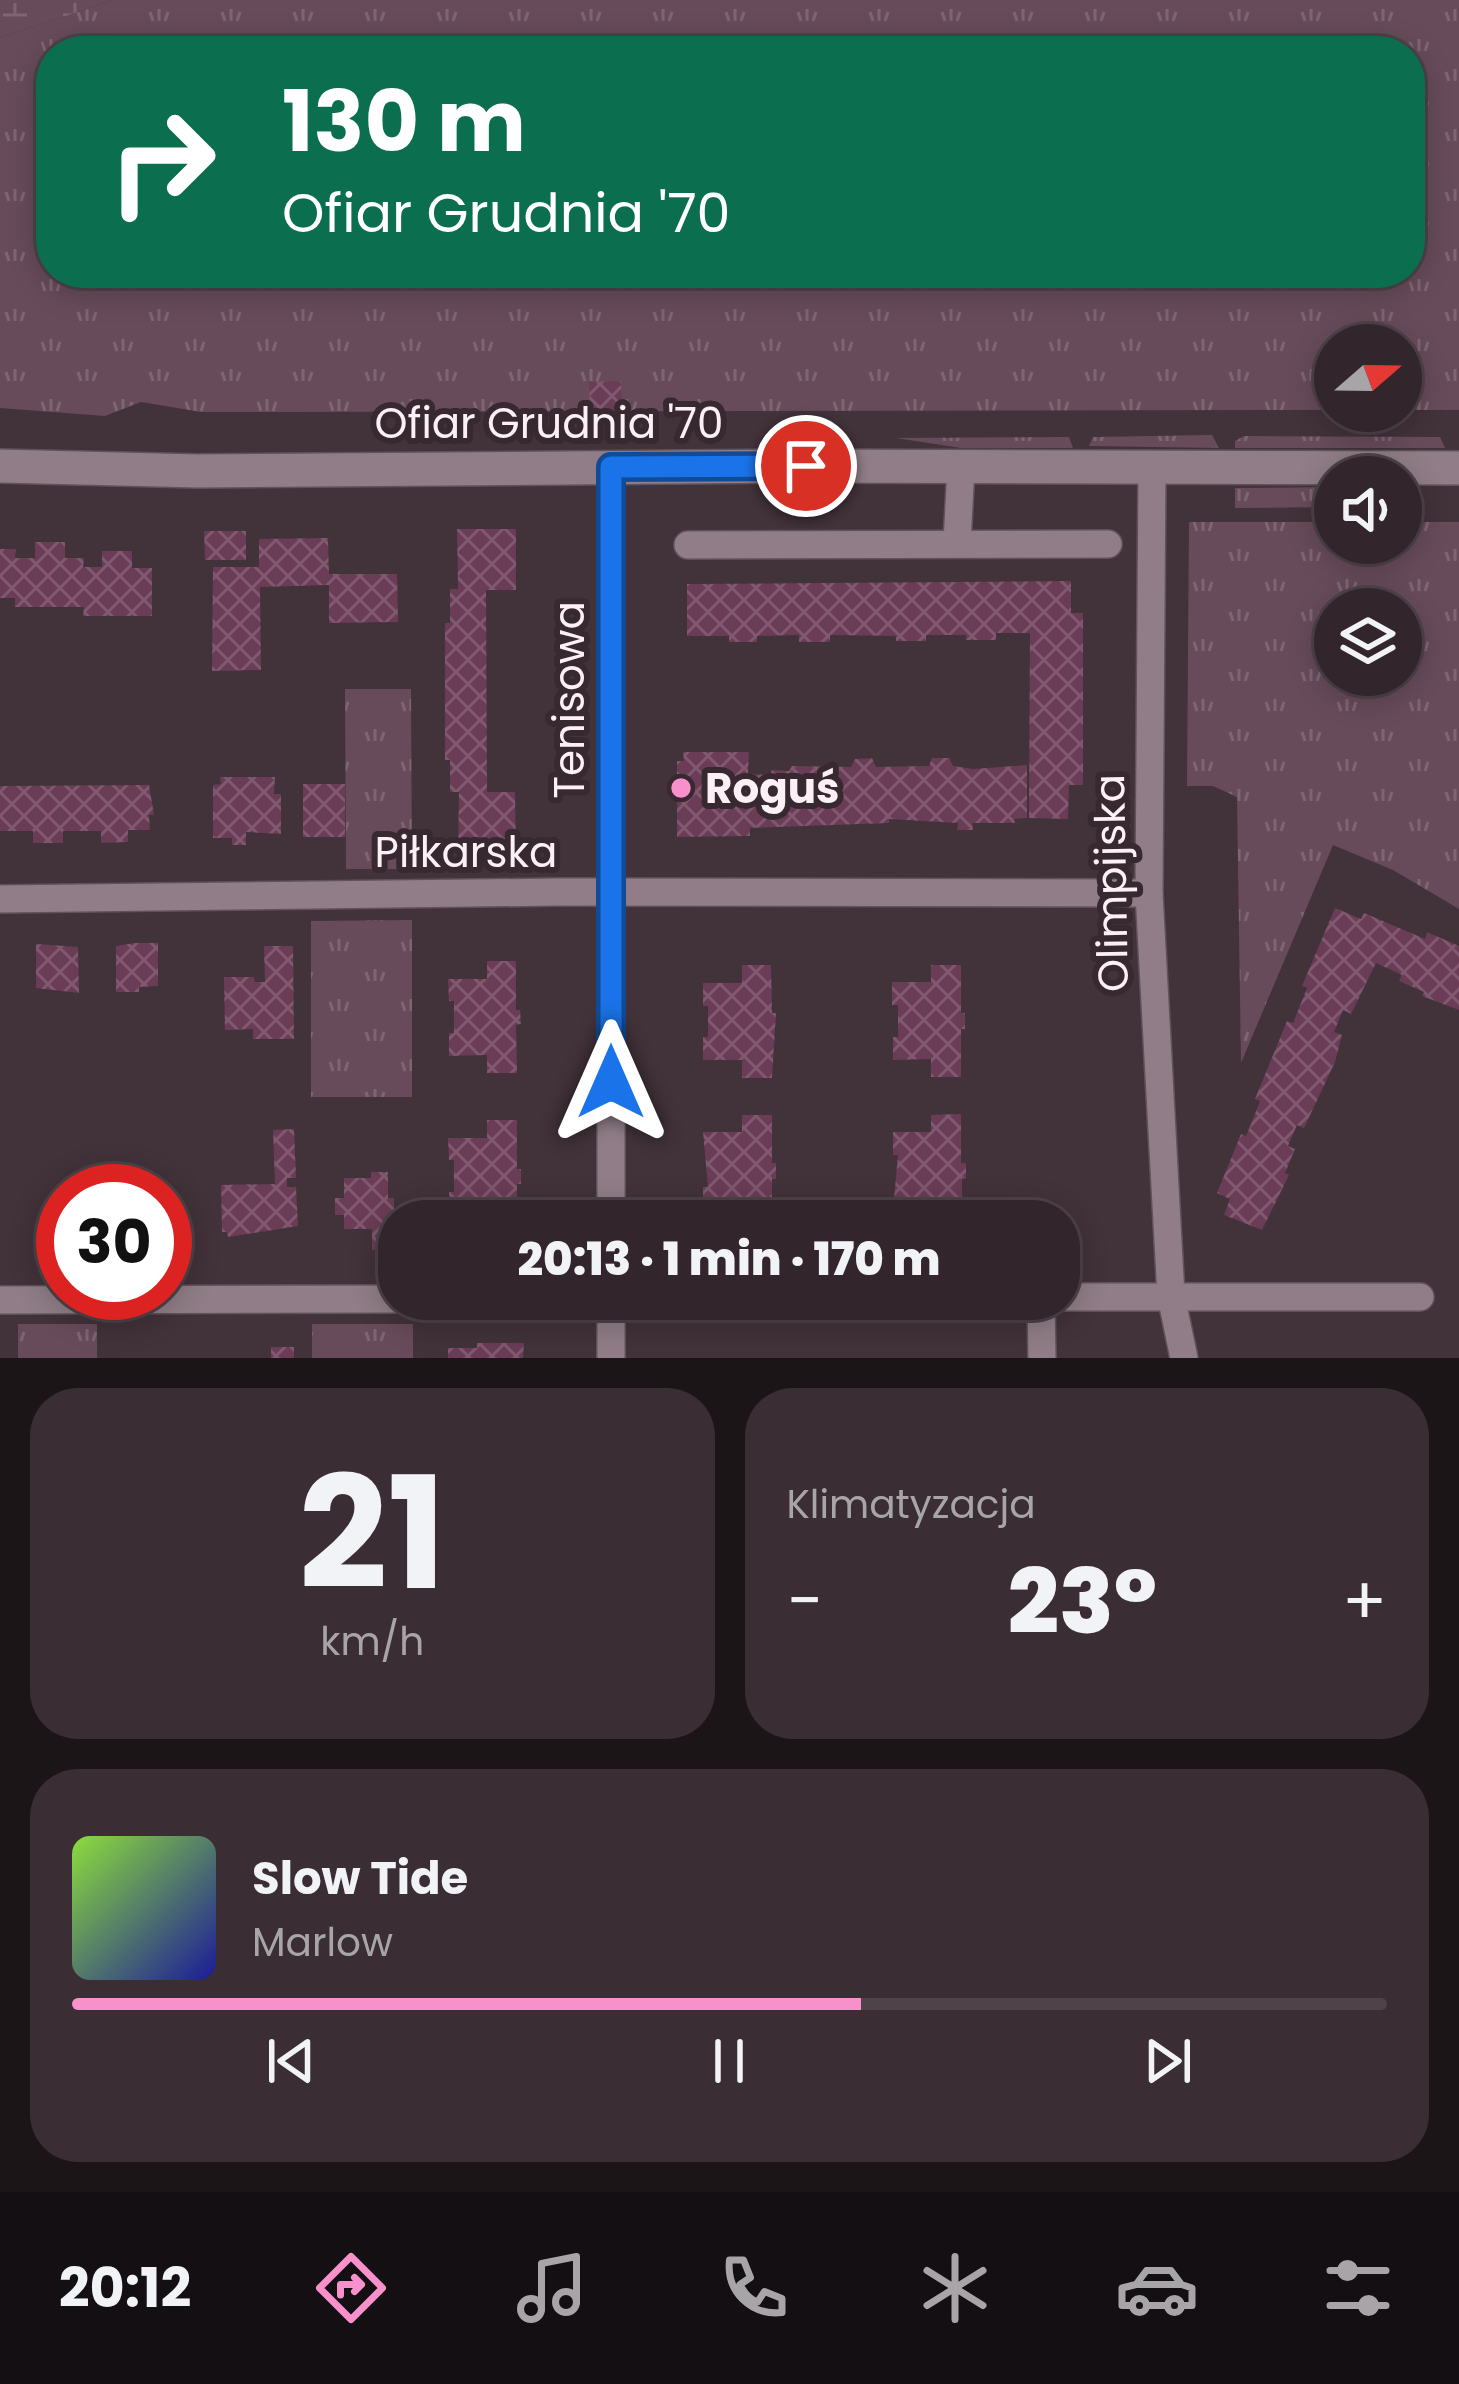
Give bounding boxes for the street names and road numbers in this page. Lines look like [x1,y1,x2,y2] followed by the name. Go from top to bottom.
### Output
[375,394,723,453] street label: Ofiar Grudnia '70
[540,601,599,799] street label: Tenisowa
[1080,773,1143,993] street label: Olimpijska
[375,823,557,882] street label: Piłkarska

